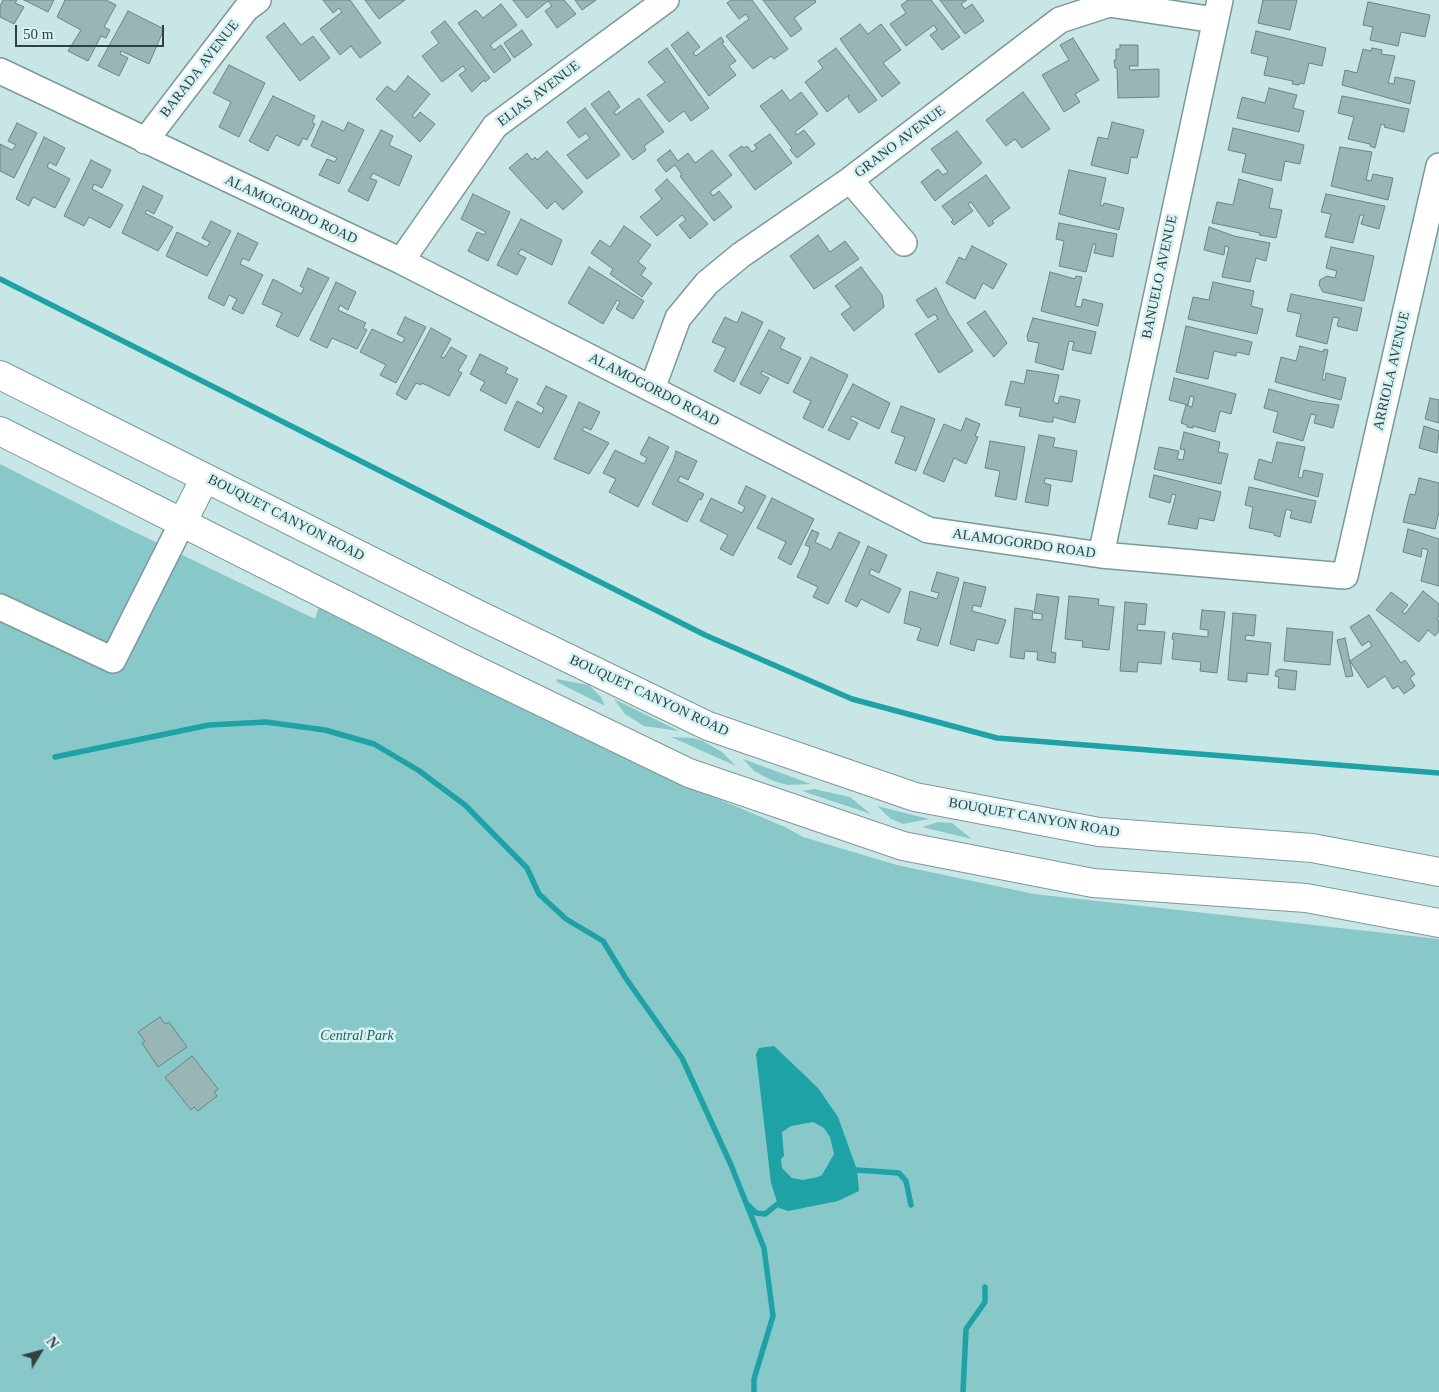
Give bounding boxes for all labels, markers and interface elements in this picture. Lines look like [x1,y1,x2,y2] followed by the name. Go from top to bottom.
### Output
[18,15,166,47] scale bar
[157,17,243,121] street label: BARADA AVENUE
[23,26,53,42] text: 50 m
[494,58,584,130] street label: ELIAS AVENUE
[851,102,949,182] street label: GRANO AVENUE
[222,172,360,248] street label: ALAMOGORDO ROAD
[1139,214,1181,340] street label: BANUELO AVENUE
[1370,310,1414,432] street label: ARRIOLA AVENUE
[586,350,722,430] street label: ALAMOGORDO ROAD
[205,471,367,565] street label: BOUQUET CANYON ROAD
[951,526,1097,562] street label: ALAMOGORDO ROAD
[567,652,731,740] street label: BOUQUET CANYON ROAD
[947,795,1121,841] street label: BOUQUET CANYON ROAD
[320,1028,394,1044] park label: Central Park
[15,1327,65,1377] north arrow
[43,1334,61,1351] text: N

